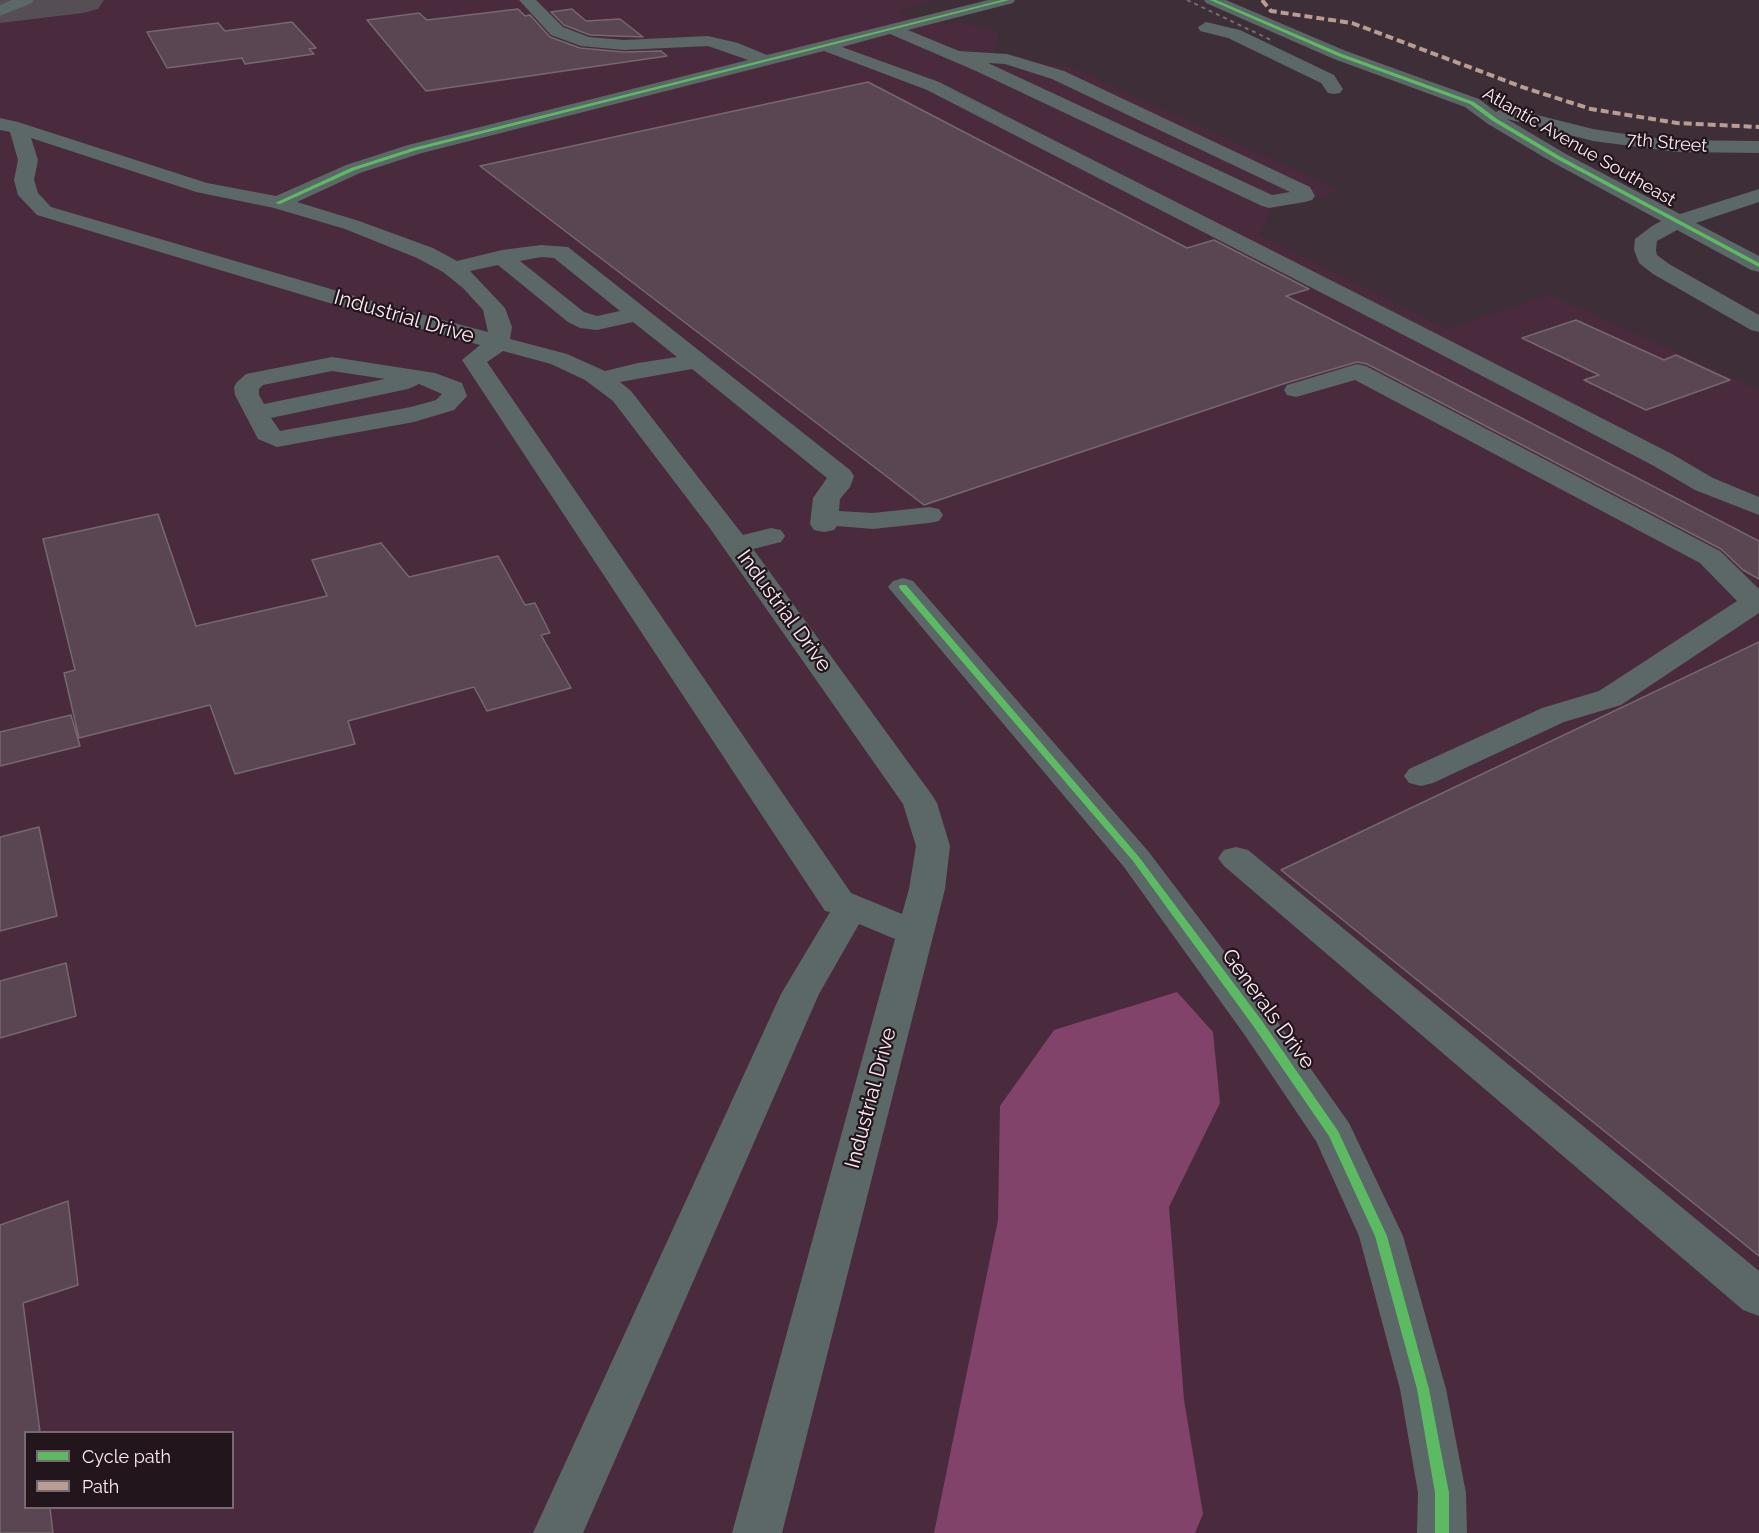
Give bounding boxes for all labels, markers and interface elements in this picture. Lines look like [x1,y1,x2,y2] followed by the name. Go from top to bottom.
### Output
[1479,83,1679,211] street label: Atlantic Avenue Southeast
[1626,129,1708,157] street label: 7th Street
[331,285,477,349] street label: Industrial Drive
[731,545,837,677] street label: Industrial Drive
[1216,944,1320,1074] street label: Generals Drive
[840,1025,902,1171] street label: Industrial Drive
[24,1431,234,1509] legend
[82,1446,171,1467] text: Cycle path
[82,1476,119,1497] text: Path

